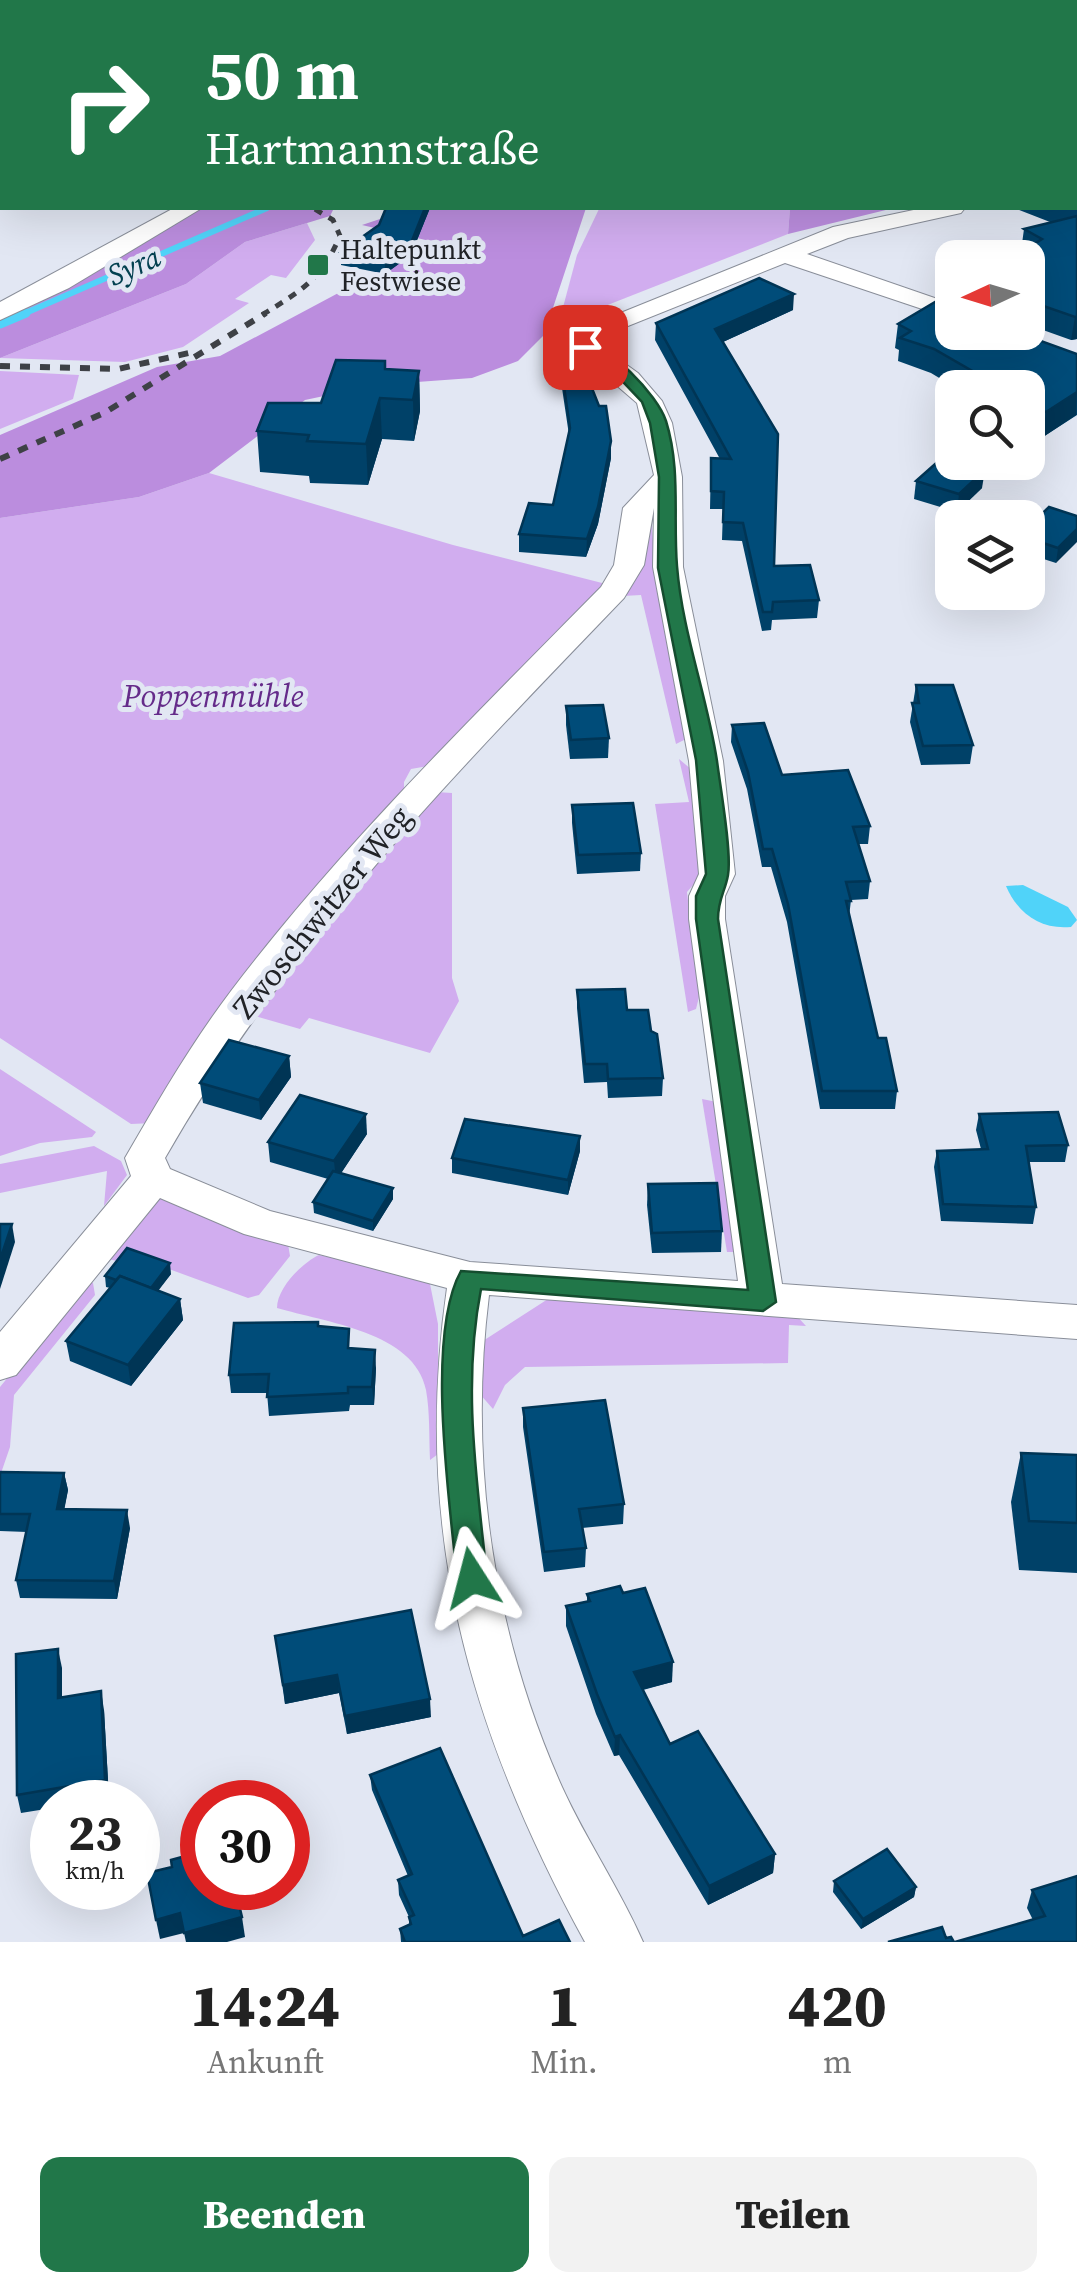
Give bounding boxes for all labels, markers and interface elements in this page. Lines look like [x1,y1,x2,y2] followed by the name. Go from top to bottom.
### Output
[205,26,359,122] text: 50 m
[40,40,170,170] icon: right
[205,117,540,179] text: Hartmannstraße
[340,230,482,300] place label: Haltepunkt Festwiese
[101,236,167,295] water label: Syra
[935,240,1045,350] north arrow
[935,240,1045,610] map controls
[305,252,331,278] marker: Haltepunkt Festwiese
[543,305,628,390] pin
[558,320,613,375] icon: arrive
[935,370,1045,480] button: search
[935,500,1045,610] button: layers
[122,674,303,718] park label: Poppenmühle
[222,796,422,1028] street label: Zwoschwitzer Weg
[420,1526,524,1630] position arrow
[180,1780,310,1910] speed limit sign: 30
[68,1798,122,1867] text: 23
[65,1853,125,1887] text: km/h
[190,1964,340,2046] text: 14:24
[547,1964,581,2046] text: 1
[788,1964,887,2046] text: 420
[207,2040,324,2084] text: Ankunft
[530,2040,598,2084] text: Min.
[823,2040,852,2084] text: m
[40,2157,529,2272] button: Beenden
[549,2157,1037,2272] button: Teilen

